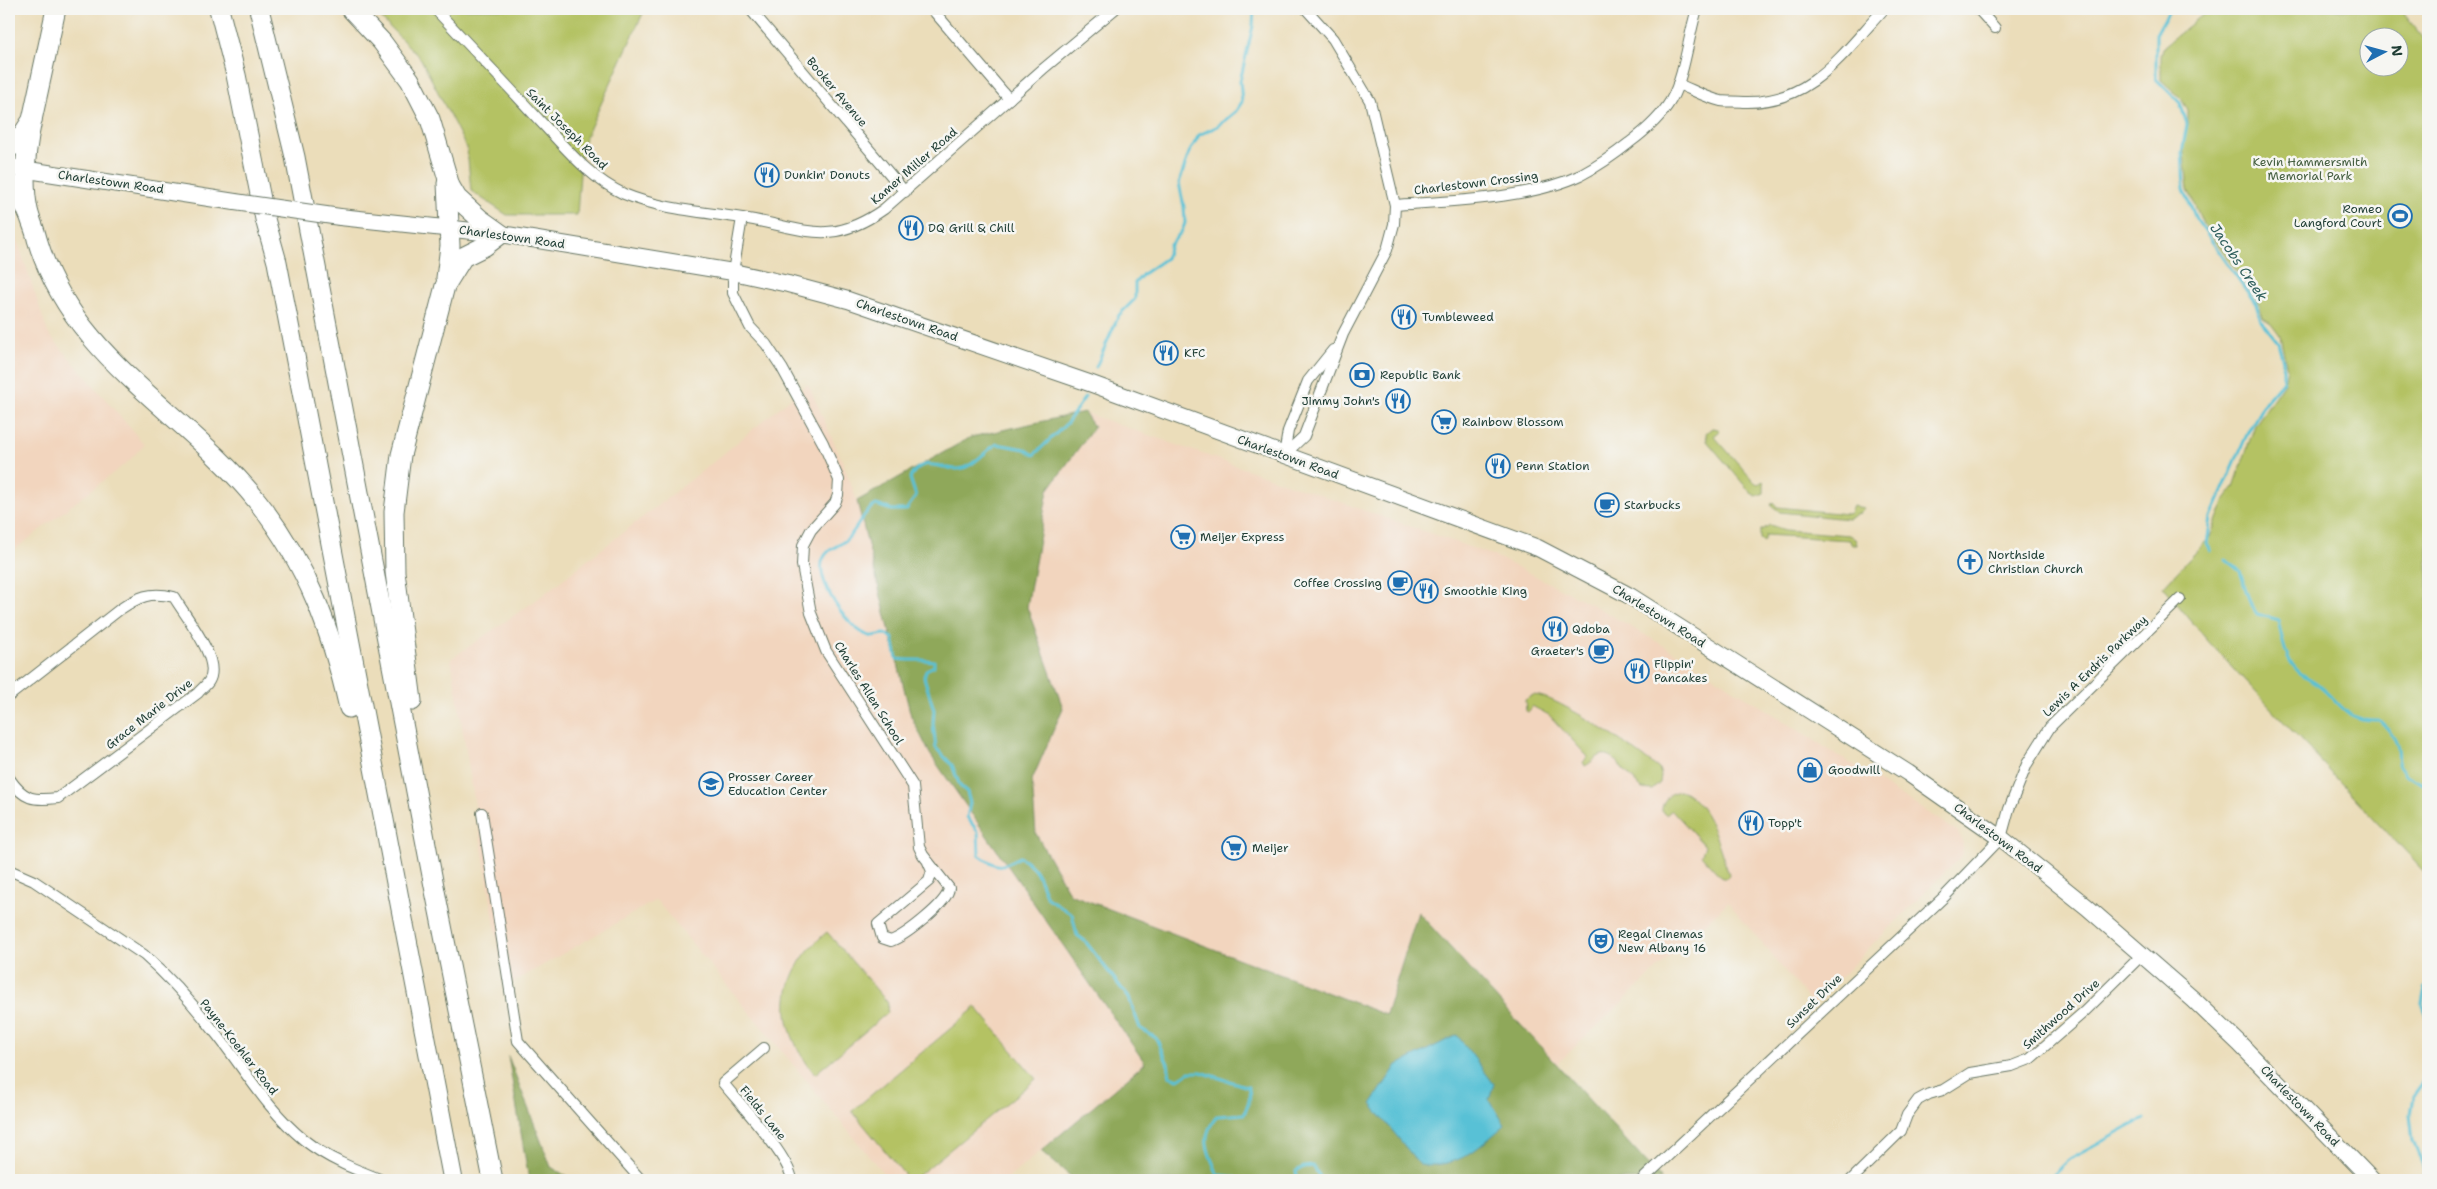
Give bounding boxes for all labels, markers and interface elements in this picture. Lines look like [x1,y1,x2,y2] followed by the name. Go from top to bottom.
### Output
[2360,28,2410,78] north arrow
[2387,44,2406,57] text: N
[803,54,871,130] street label: Booker Avenue
[523,85,611,173] street label: Saint Joseph Road
[867,124,961,208] street label: Kamer Miller Road
[2252,154,2368,184] park label: Kevin Hammersmith Memorial Park
[754,162,780,188] restaurant icon: Dunkin' Donuts
[57,167,165,197] street label: Charlestown Road
[784,167,870,183] place label: Dunkin' Donuts
[1413,167,1539,199] street label: Charlestown Crossing
[2294,201,2382,231] place label: Romeo Langford Court
[2387,203,2413,229] sports icon: Romeo Langford Court
[898,215,924,241] restaurant icon: DQ Grill & Chill
[928,220,1015,236] place label: DQ Grill & Chill
[2206,220,2272,304] water label: Jacobs Creek
[458,222,566,252] street label: Charlestown Road
[854,295,961,345] street label: Charlestown Road
[1391,304,1417,330] restaurant icon: Tumbleweed
[1422,309,1494,325] place label: Tumbleweed
[1153,340,1179,366] restaurant icon: KFC
[1184,345,1205,361] place label: KFC
[1349,362,1375,388] bank icon: Republic Bank
[1380,367,1461,383] place label: Republic Bank
[1385,388,1411,414] restaurant icon: Jimmy John's
[1301,393,1380,409] place label: Jimmy John's
[1431,409,1457,435] supermarket icon: Rainbow Blossom
[1462,414,1564,430] place label: Rainbow Blossom
[1235,431,1341,483] street label: Charlestown Road
[1485,453,1511,479] restaurant icon: Penn Station
[1516,458,1590,474] place label: Penn Station
[1594,492,1620,518] cafe icon: Starbucks
[1624,497,1681,513] place label: Starbucks
[1170,524,1196,550] supermarket icon: Meijer Express
[1200,529,1285,545] place label: Meijer Express
[1988,547,2083,577] place label: Northside Christian Church
[1957,549,1983,575] church icon: Northside Christian Church
[1387,570,1413,596] cafe icon: Coffee Crossing
[1293,575,1382,591] place label: Coffee Crossing
[1413,578,1439,604] restaurant icon: Smoothie King
[1609,581,1709,651] street label: Charlestown Road
[1444,583,1527,599] place label: Smoothie King
[2039,612,2151,720] street label: Lewis A Endris Parkway
[1542,616,1568,642] restaurant icon: Qdoba
[1572,621,1610,637] place label: Qdoba
[831,638,908,748] street label: Charles Allen School
[1588,638,1614,664] cafe icon: Graeter's
[1531,643,1584,659] place label: Graeter's
[1654,656,1707,686] place label: Flippin' Pancakes
[1624,658,1650,684] restaurant icon: Flippin' Pancakes
[102,675,196,753] street label: Grace Marie Drive
[1797,757,1823,783] shop icon: Goodwill
[1828,762,1880,778] place label: Goodwill
[728,769,828,799] place label: Prosser Career Education Center
[698,771,724,797] school or university icon: Prosser Career Education Center
[1950,799,2046,877] street label: Charlestown Road
[1738,810,1764,836] restaurant icon: Topp't
[1768,815,1802,831] place label: Topp't
[1221,835,1247,861] supermarket icon: Meijer
[1252,840,1289,856] place label: Meijer
[1618,926,1706,956] place label: Regal Cinemas New Albany 16
[1588,928,1614,954] theatre icon: Regal Cinemas New Albany 16
[1783,970,1846,1032] street label: Sunset Drive
[2019,975,2103,1053] street label: Smithwood Drive
[196,996,282,1099] street label: Payne-Koehler Road
[2257,1062,2343,1150] street label: Charlestown Road
[736,1083,790,1144] street label: Fields Lane

